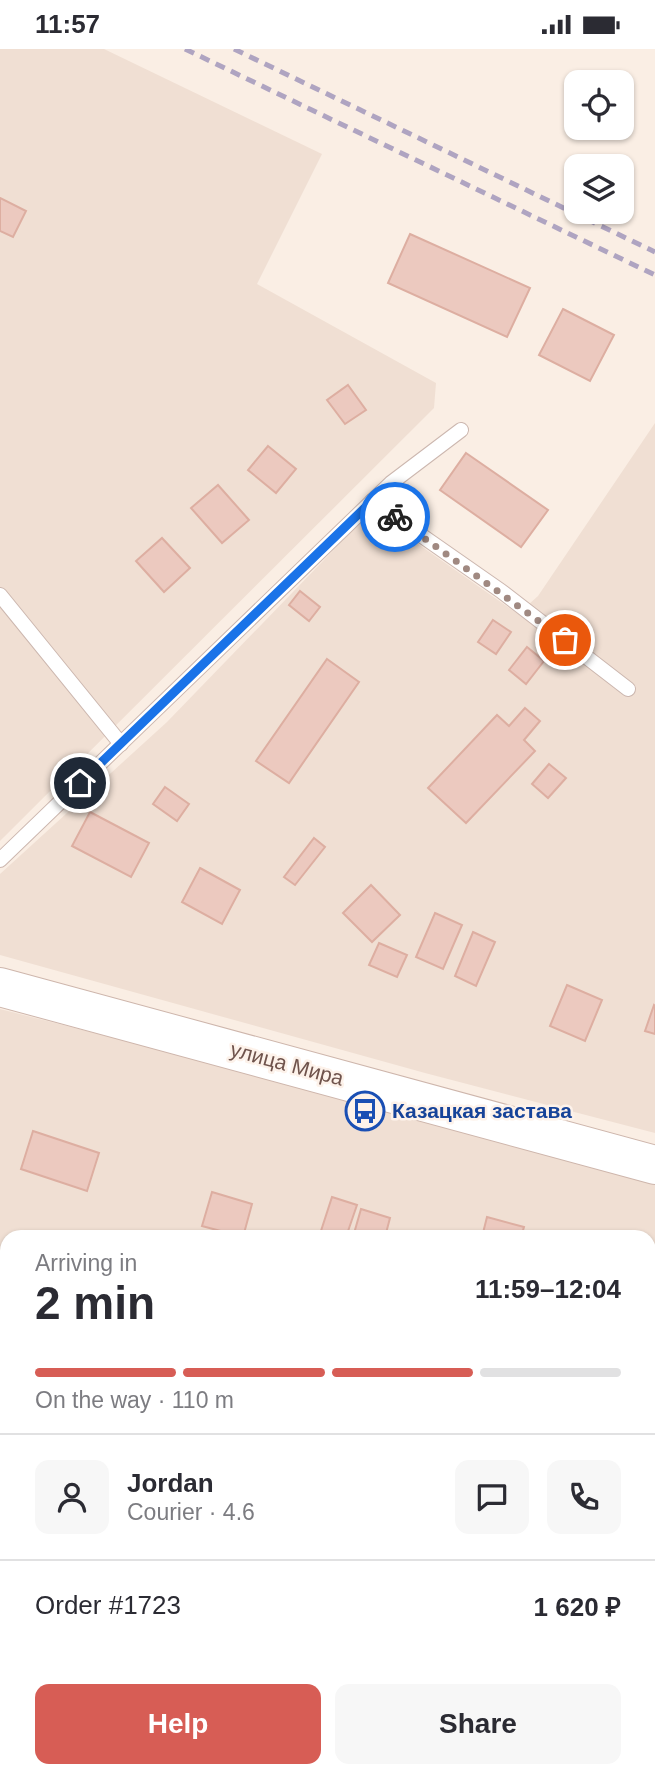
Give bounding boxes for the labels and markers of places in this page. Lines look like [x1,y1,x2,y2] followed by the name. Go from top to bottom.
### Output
[535,610,595,670] pin
[50,753,110,813] pin
[344,1090,386,1132] bus stop icon: Казацкая застава
[392,1099,572,1122] place label: Казацкая застава

